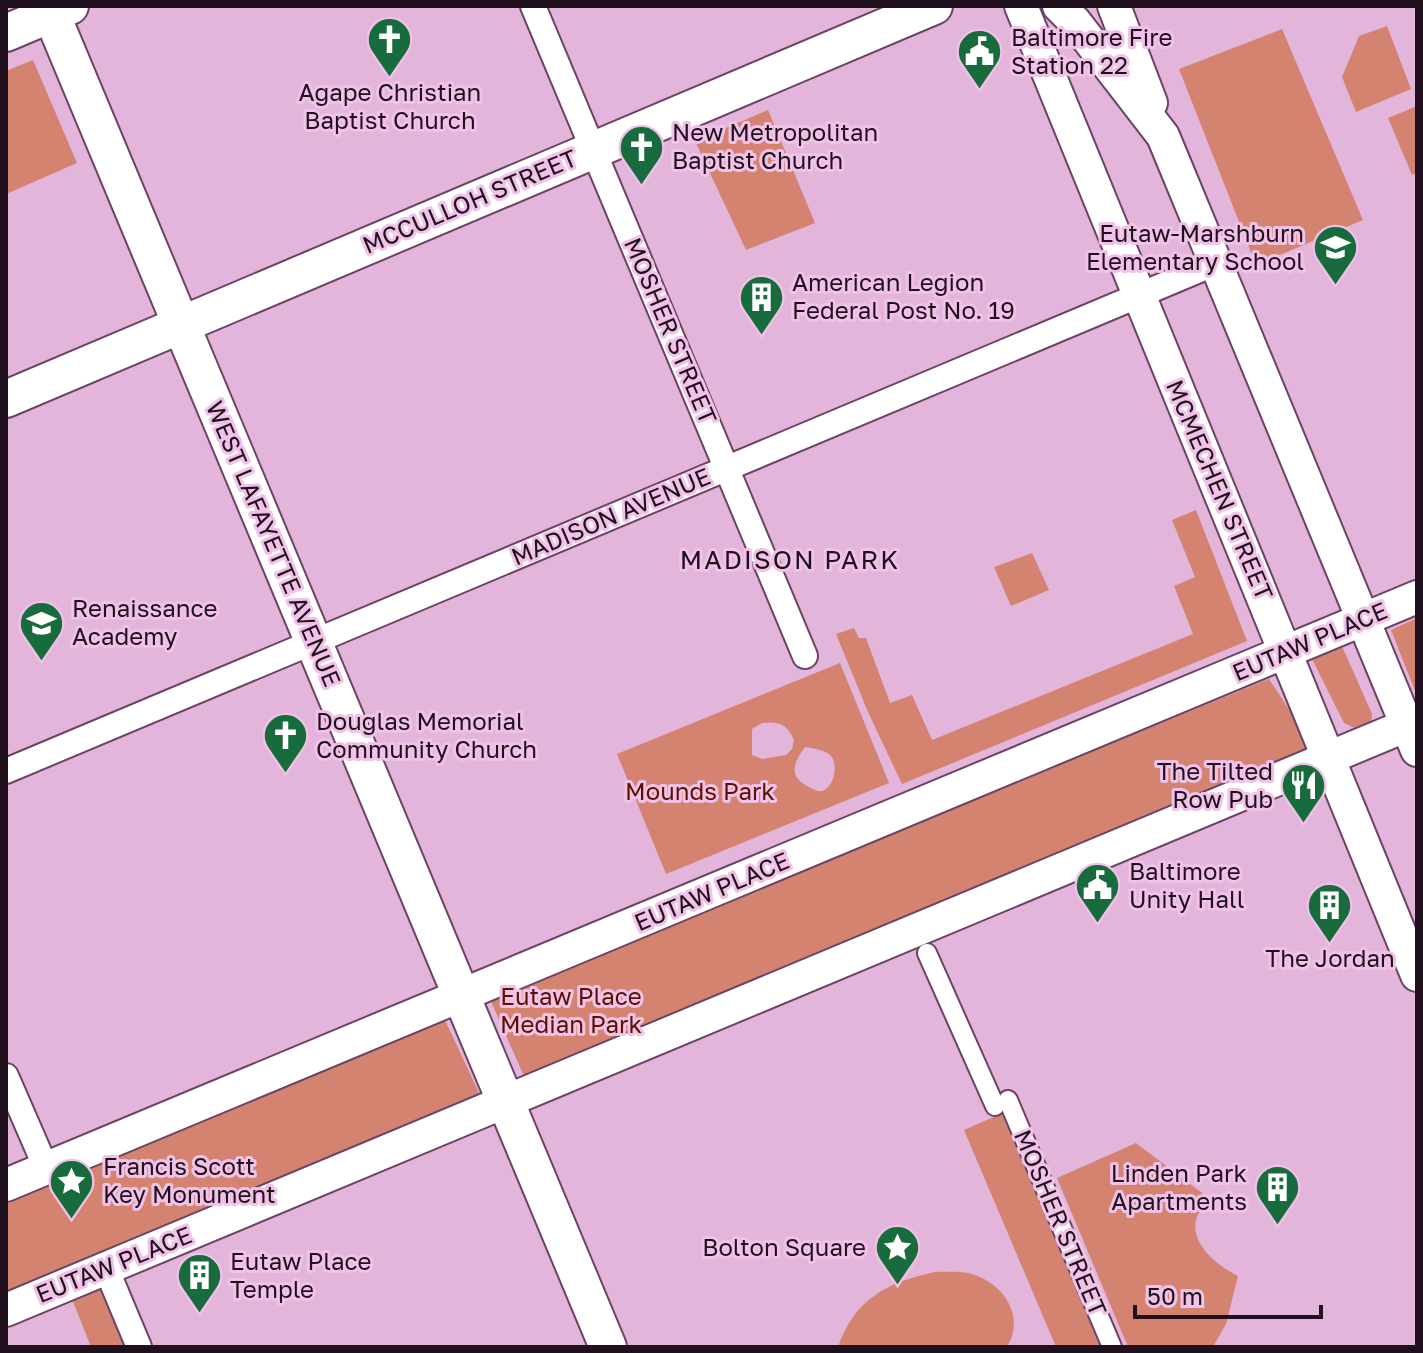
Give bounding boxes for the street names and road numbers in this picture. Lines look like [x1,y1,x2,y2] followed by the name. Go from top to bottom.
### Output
[358,142,581,259] street label: MCCULLOH STREET
[619,233,724,428] street label: MOSHER STREET
[1161,375,1280,604] street label: MCMECHEN STREET
[201,396,348,691] street label: WEST LAFAYETTE AVENUE
[506,461,714,571] street label: MADISON AVENUE
[1228,595,1391,686] street label: EUTAW PLACE
[630,845,793,936] street label: EUTAW PLACE
[1009,1125,1114,1320] street label: MOSHER STREET
[31,1219,196,1308] street label: EUTAW PLACE

